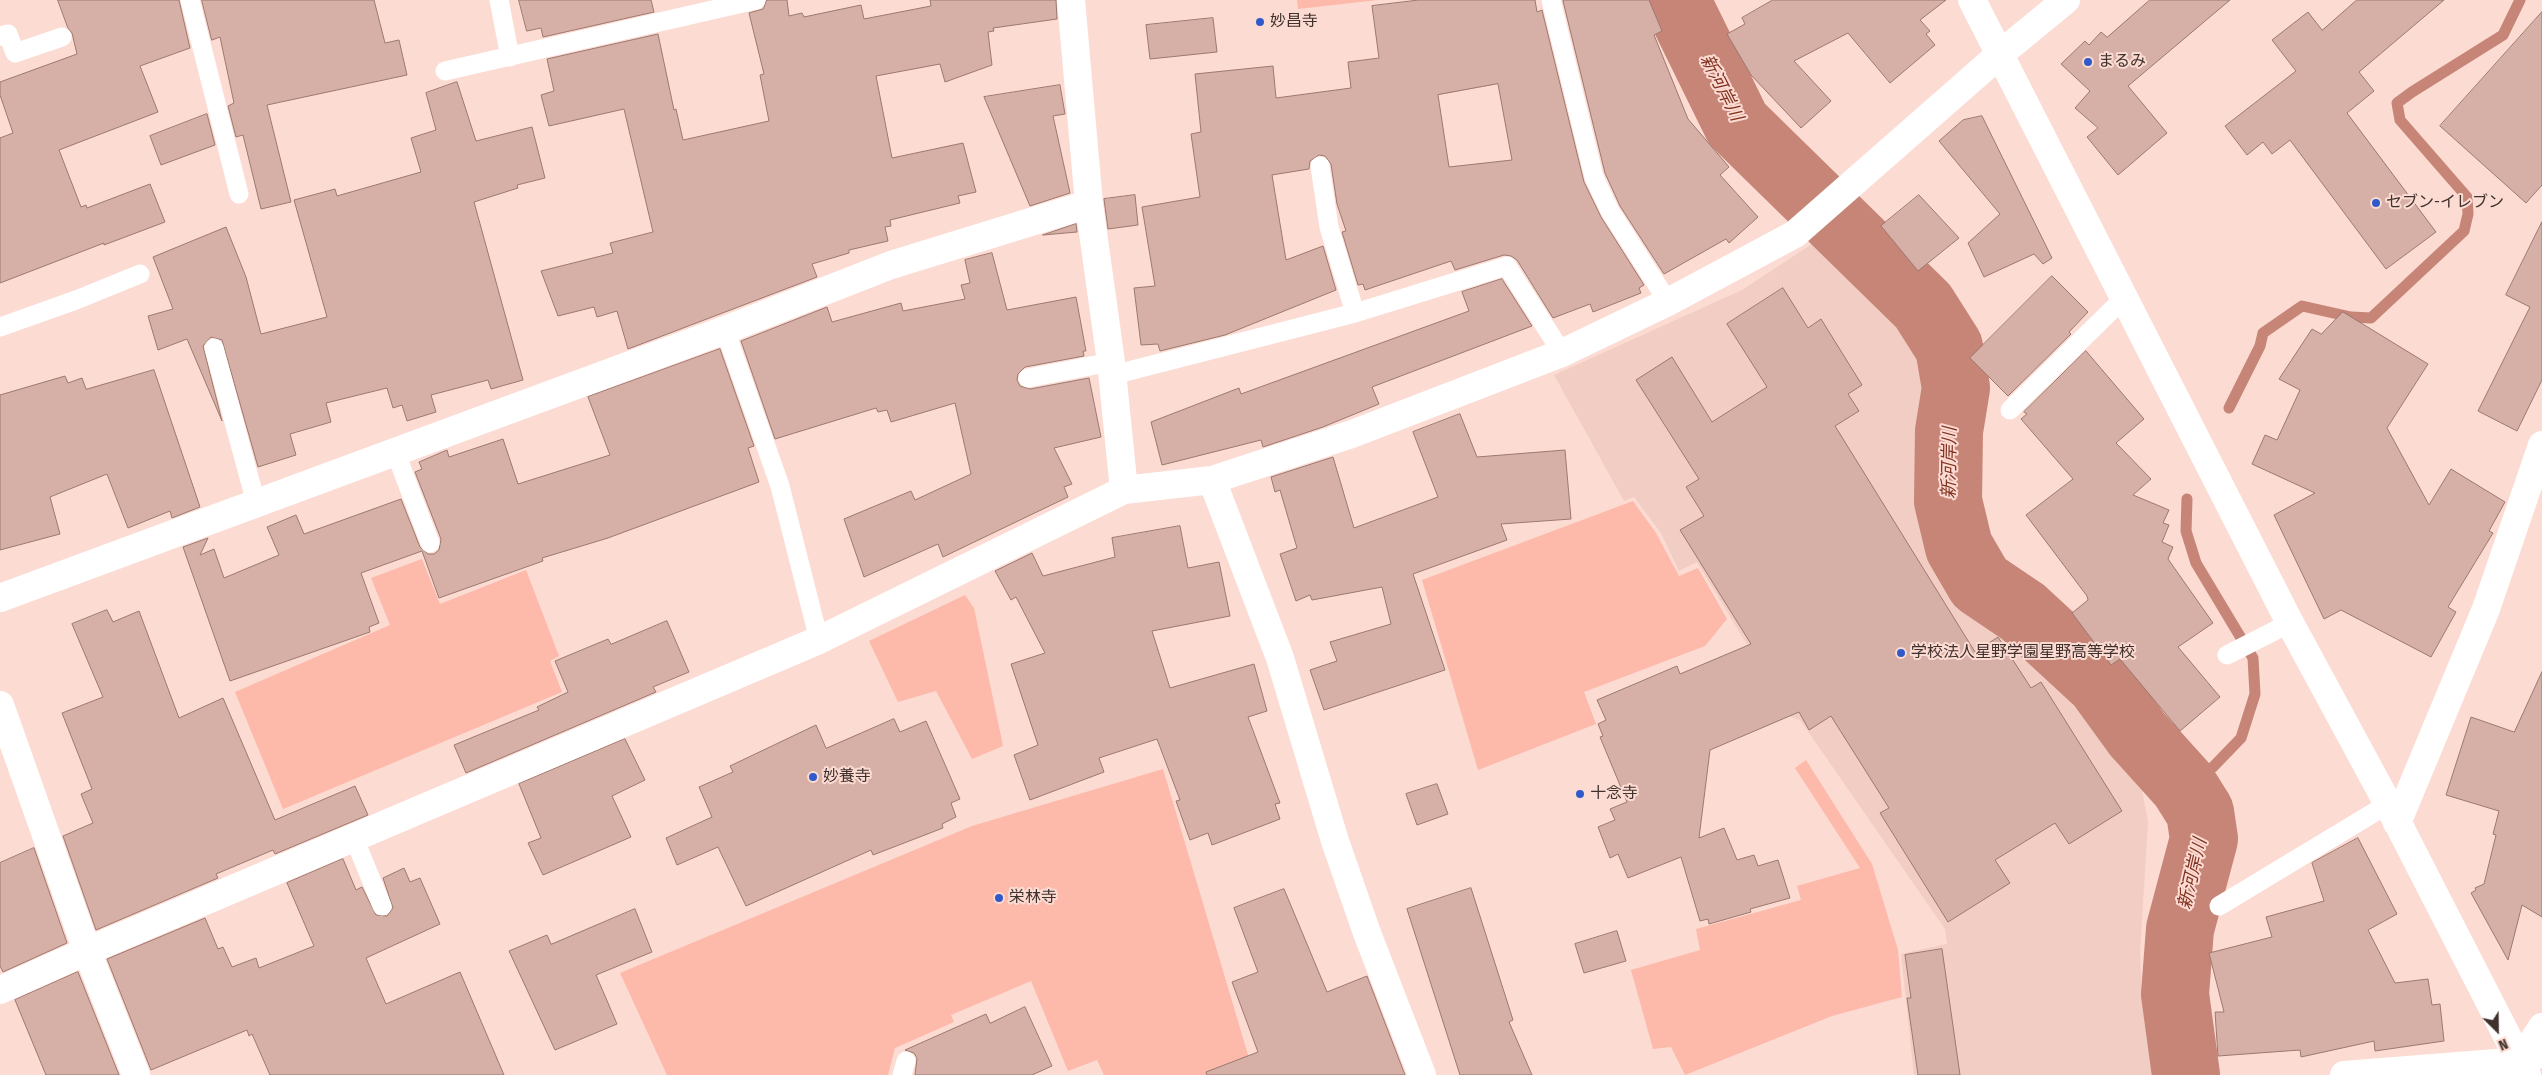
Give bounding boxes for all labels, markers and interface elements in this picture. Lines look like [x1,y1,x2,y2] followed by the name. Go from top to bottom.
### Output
[1270,12,1318,32] place label: 妙昌寺
[1254,16,1266,28] marker: 妙昌寺
[1695,51,1747,125] water label: 新河岸川
[2098,52,2146,72] place label: まるみ
[2082,56,2094,68] marker: まるみ
[2386,193,2504,213] place label: セブン-イレブン
[2370,197,2382,209] marker: セブン-イレブン
[1939,427,1961,499] water label: 新河岸川
[1911,643,2135,663] place label: 学校法人星野学園星野高等学校
[1895,647,1907,659] marker: 学校法人星野学園星野高等学校
[823,767,871,787] place label: 妙養寺
[807,771,819,783] marker: 妙養寺
[1590,784,1638,804] place label: 十念寺
[1574,788,1586,800] marker: 十念寺
[2174,836,2212,912] water label: 新河岸川
[1009,888,1057,908] place label: 栄林寺
[993,892,1005,904] marker: 栄林寺
[2472,1005,2522,1055] north arrow
[2496,1035,2510,1054] text: N

